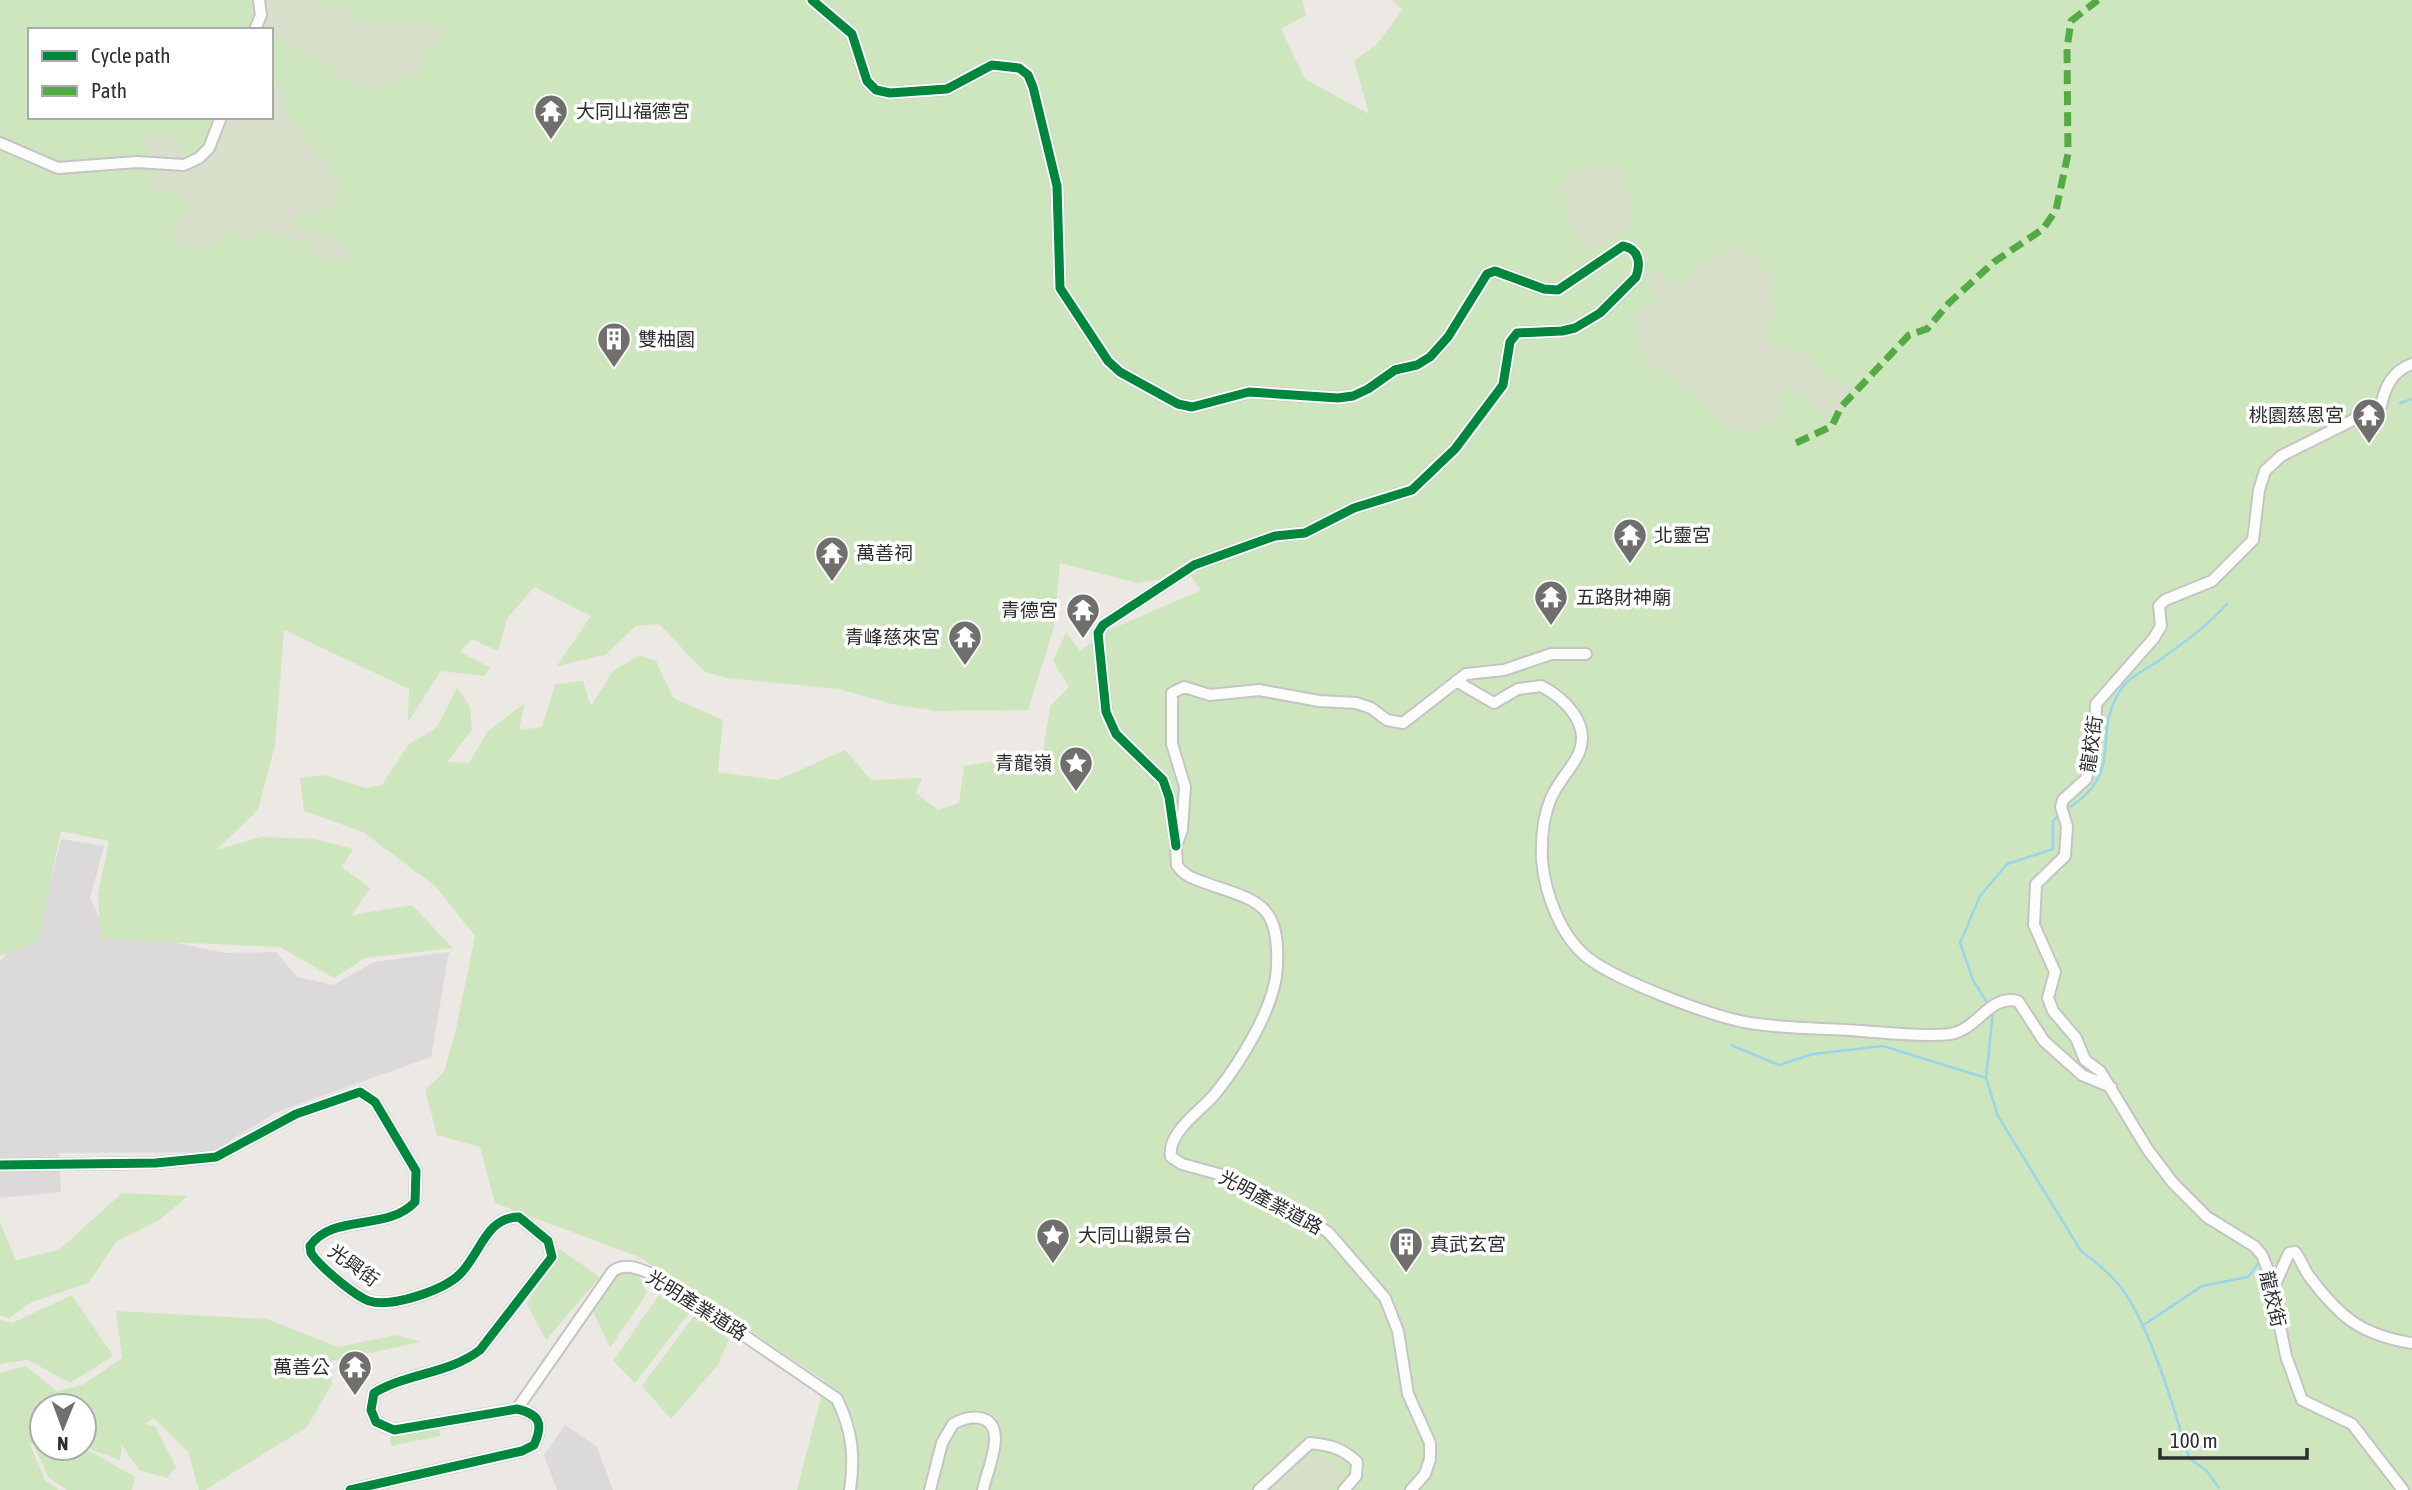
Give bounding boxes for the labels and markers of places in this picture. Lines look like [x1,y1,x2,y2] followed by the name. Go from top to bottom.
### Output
[532,92,570,141] temple icon: 大同山福德宮
[576,100,690,122] place label: 大同山福德宮
[595,320,633,369] building icon: 雙柚園
[638,328,695,350] place label: 雙柚園
[2350,396,2388,445] temple icon: 桃園慈恩宮
[2249,404,2344,426] place label: 桃園慈恩宮
[1611,516,1649,565] temple icon: 北靈宮
[1654,524,1711,546] place label: 北靈宮
[813,534,851,583] temple icon: 萬善祠
[856,542,913,564] place label: 萬善祠
[1532,578,1570,627] temple icon: 五路財神廟
[1576,586,1671,608] place label: 五路財神廟
[1064,591,1102,640] temple icon: 青德宮
[1001,599,1058,621] place label: 青德宮
[946,618,984,667] temple icon: 青峰慈來宮
[845,626,940,648] place label: 青峰慈來宮
[1057,744,1095,793] place icon: 青龍嶺
[995,752,1052,774] place label: 青龍嶺
[1034,1216,1072,1265] place icon: 大同山觀景台
[1078,1224,1192,1246] place label: 大同山觀景台
[1387,1225,1425,1274] building icon: 真武玄宮
[1430,1233,1506,1255] place label: 真武玄宮
[336,1348,374,1397] temple icon: 萬善公
[273,1356,330,1378] place label: 萬善公

